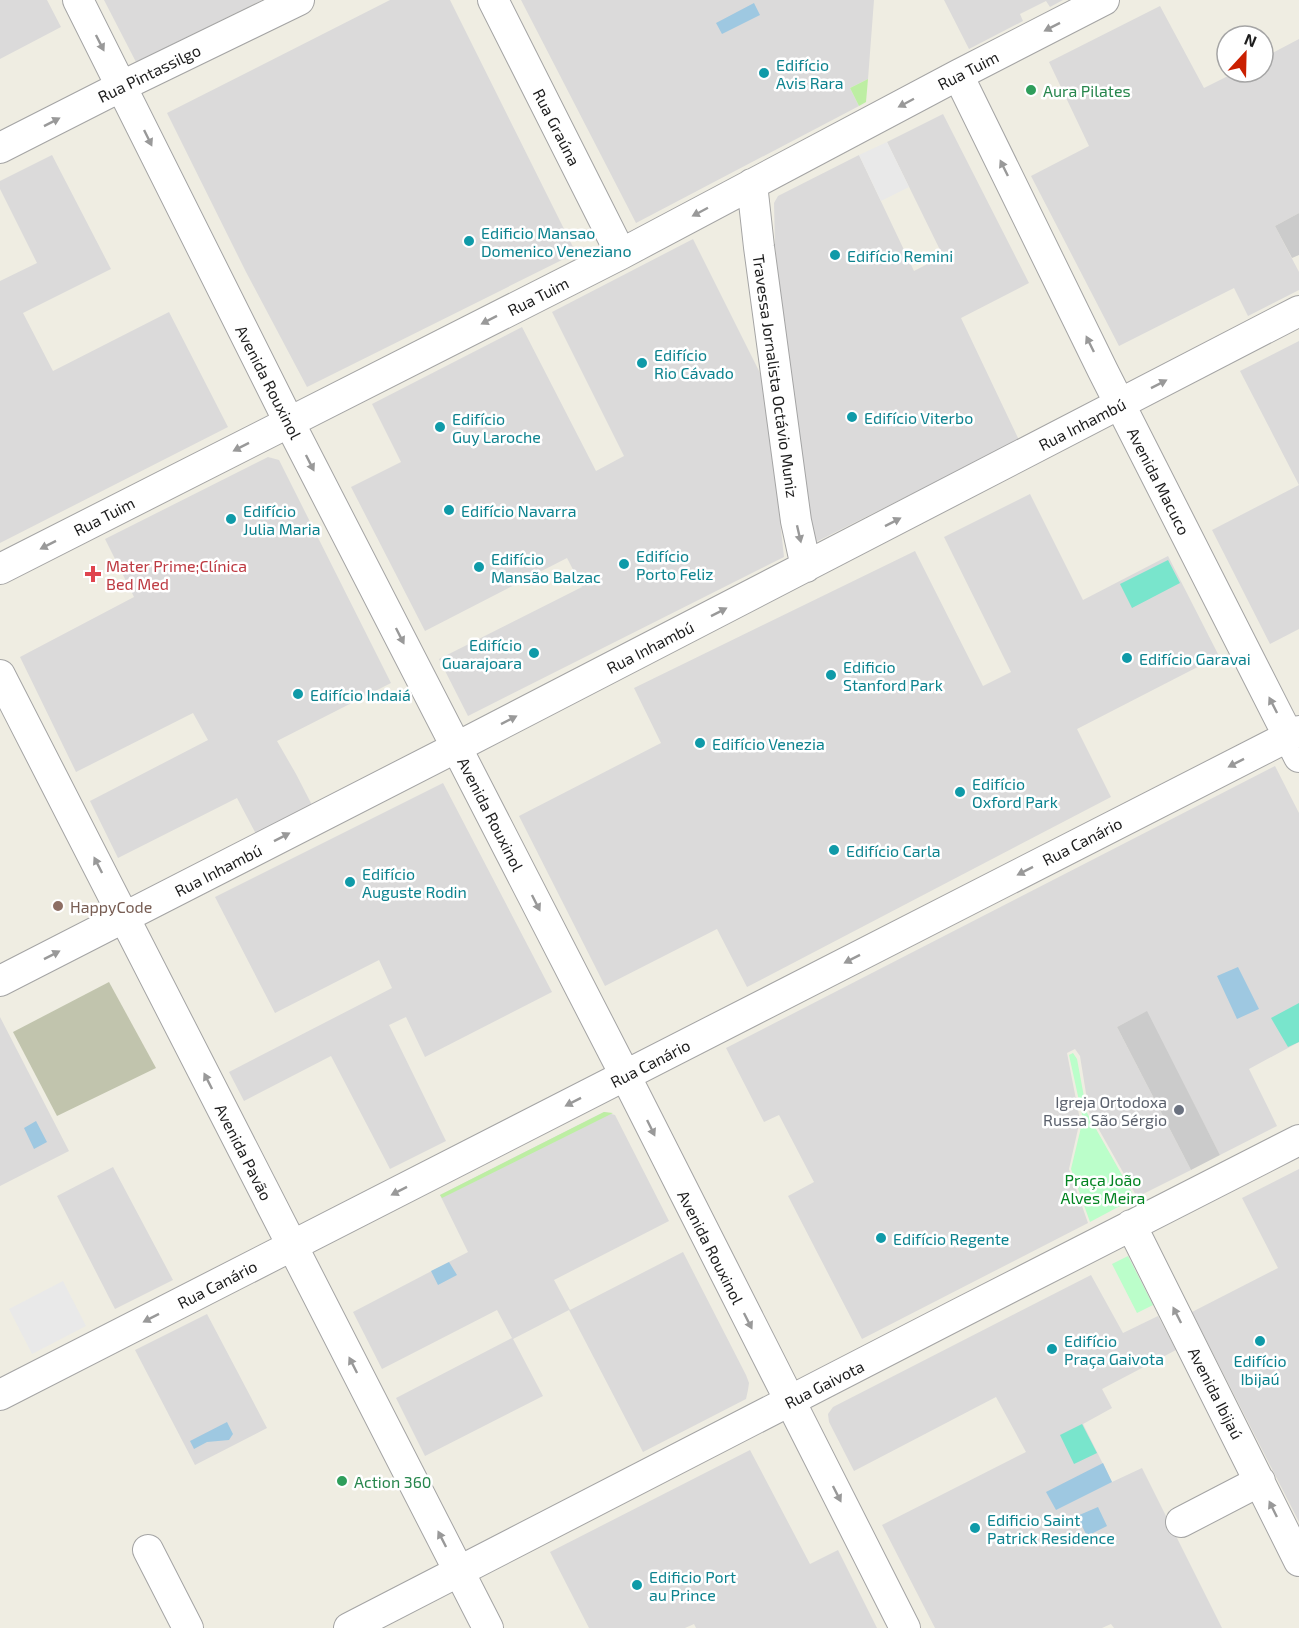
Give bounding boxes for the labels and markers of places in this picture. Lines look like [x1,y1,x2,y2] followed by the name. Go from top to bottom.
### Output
[776,55,844,92] place label: Edifício Avis Rara
[757,66,771,80] marker: Edifício Avis Rara
[1043,81,1131,100] place label: Aura Pilates
[1024,83,1038,97] marker: Aura Pilates
[481,223,631,260] place label: Edificio Mansao Domenico Veneziano
[462,234,476,248] marker: Edificio Mansao Domenico Veneziano
[847,246,953,265] place label: Edifício Remini
[828,248,842,262] marker: Edifício Remini
[654,345,734,382] place label: Edifício Rio Cávado
[635,356,649,370] marker: Edifício Rio Cávado
[864,408,973,427] place label: Edifício Viterbo
[452,409,541,446] place label: Edifício Guy Laroche
[845,410,859,424] marker: Edifício Viterbo
[433,420,447,434] marker: Edifício Guy Laroche
[243,501,321,538] place label: Edifício Julia Maria
[461,501,576,520] place label: Edifício Navarra
[442,503,456,517] marker: Edifício Navarra
[224,512,238,526] marker: Edifício Julia Maria
[636,546,713,583] place label: Edifício Porto Feliz
[491,549,601,586] place label: Edifício Mansão Balzac
[106,556,247,593] place label: Mater Prime;Clínica Bed Med
[617,557,631,571] marker: Edifício Porto Feliz
[472,560,486,574] marker: Edifício Mansão Balzac
[84,565,102,583] marker: Mater Prime;Clínica Bed Med
[442,635,522,673] place label: Edifício Guarajoara
[527,646,541,660] marker: Edifício Guarajoara
[1139,649,1251,668] place label: Edifício Garavai
[1120,651,1134,665] marker: Edifício Garavai
[843,657,943,694] place label: Edificio Stanford Park
[824,668,838,682] marker: Edificio Stanford Park
[310,685,411,704] place label: Edifício Indaiá
[291,687,305,701] marker: Edifício Indaiá
[712,734,825,753] place label: Edifício Venezia
[693,736,707,750] marker: Edifício Venezia
[972,774,1058,811] place label: Edifício Oxford Park
[953,785,967,799] marker: Edifício Oxford Park
[846,841,940,860] place label: Edifício Carla
[827,843,841,857] marker: Edifício Carla
[362,864,467,901] place label: Edifício Auguste Rodin
[343,875,357,889] marker: Edifício Auguste Rodin
[70,897,152,916] place label: HappyCode
[51,899,65,913] marker: HappyCode
[1043,1092,1167,1129] place label: Igreja Ortodoxa Russa São Sérgio
[1172,1103,1186,1117] marker: Igreja Ortodoxa Russa São Sérgio
[893,1229,1009,1248] place label: Edifício Regente
[874,1231,888,1245] marker: Edifício Regente
[1064,1331,1164,1369] place label: Edifício Praça Gaivota
[1253,1334,1267,1348] marker: Edifício Ibijaú
[1045,1342,1059,1356] marker: Edifício Praça Gaivota
[1233,1351,1287,1389] place label: Edifício Ibijaú
[354,1472,432,1491] place label: Action 360
[335,1474,349,1488] marker: Action 360
[987,1510,1115,1547] place label: Edificio Saint Patrick Residence
[968,1521,982,1535] marker: Edificio Saint Patrick Residence
[649,1567,736,1604] place label: Edificio Port au Prince
[630,1578,644,1592] marker: Edificio Port au Prince

